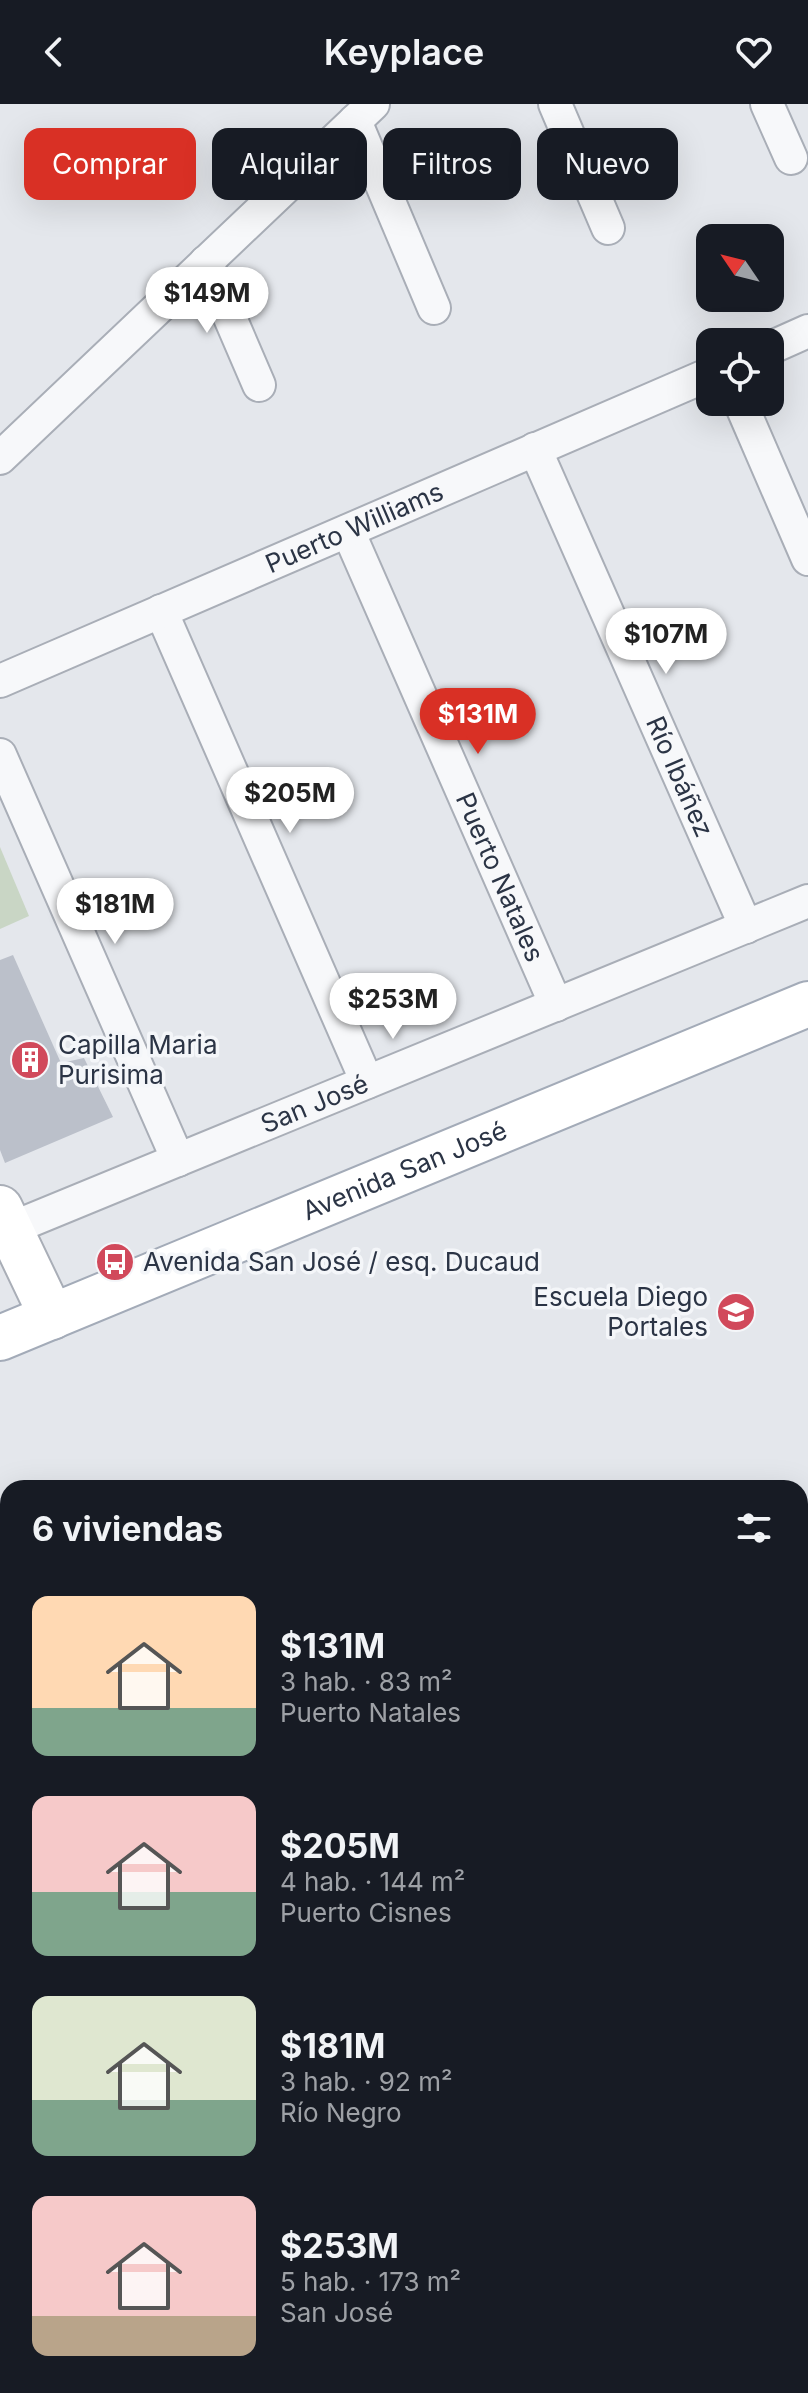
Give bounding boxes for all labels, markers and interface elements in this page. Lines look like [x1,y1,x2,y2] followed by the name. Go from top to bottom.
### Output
[32,30,76,74] icon: back
[324,30,484,74] text: Keyplace
[732,30,776,74] icon: heart
[24,128,196,200] chip: Comprar
[212,128,367,200] chip: Alquilar
[383,128,521,200] chip: Filtros
[537,128,678,200] chip: Nuevo
[696,224,784,312] north arrow
[696,224,784,416] map controls
[151,267,263,335] pin: $149M
[164,277,250,308] text: $149M
[696,328,784,416] button: locate
[261,475,448,579] street label: Puerto Williams
[610,608,722,676] pin: $107M
[624,618,708,649] text: $107M
[422,688,534,756] pin: $131M
[438,698,518,729] text: $131M
[640,711,720,841] street label: Río Ibáñez
[234,767,346,835] pin: $205M
[244,777,336,808] text: $205M
[450,788,551,966] street label: Puerto Natales
[59,878,171,946] pin: $181M
[75,888,155,919] text: $181M
[337,973,449,1041] pin: $253M
[347,983,439,1014] text: $253M
[58,1029,218,1090] place label: Capilla Maria Purisima
[9,1039,51,1081] building icon: Capilla Maria Purisima
[256,1067,373,1139] street label: San José
[298,1114,511,1226] street label: Avenida San José
[94,1241,136,1283] bus stop icon: Avenida San José / esq. Ducaud
[143,1246,540,1277] place label: Avenida San José / esq. Ducaud
[533,1281,708,1342] place label: Escuela Diego Portales
[715,1291,757,1333] school or university icon: Escuela Diego Portales
[732,1506,776,1550] icon: filters
[32,1508,223,1549] text: 6 viviendas
[280,1625,385,1666] text: $131M
[96,1628,192,1724] icon: home
[280,1666,453,1697] text: 3 hab. · 83 m²
[280,1697,461,1728] text: Puerto Natales
[280,1825,400,1866] text: $205M
[96,1828,192,1924] icon: home
[280,1866,465,1897] text: 4 hab. · 144 m²
[280,1897,452,1928] text: Puerto Cisnes
[280,2025,385,2066] text: $181M
[96,2028,192,2124] icon: home
[280,2066,452,2097] text: 3 hab. · 92 m²
[280,2097,402,2128] text: Río Negro
[280,2225,399,2266] text: $253M
[96,2228,192,2324] icon: home
[280,2266,461,2297] text: 5 hab. · 173 m²
[280,2297,393,2328] text: San José

